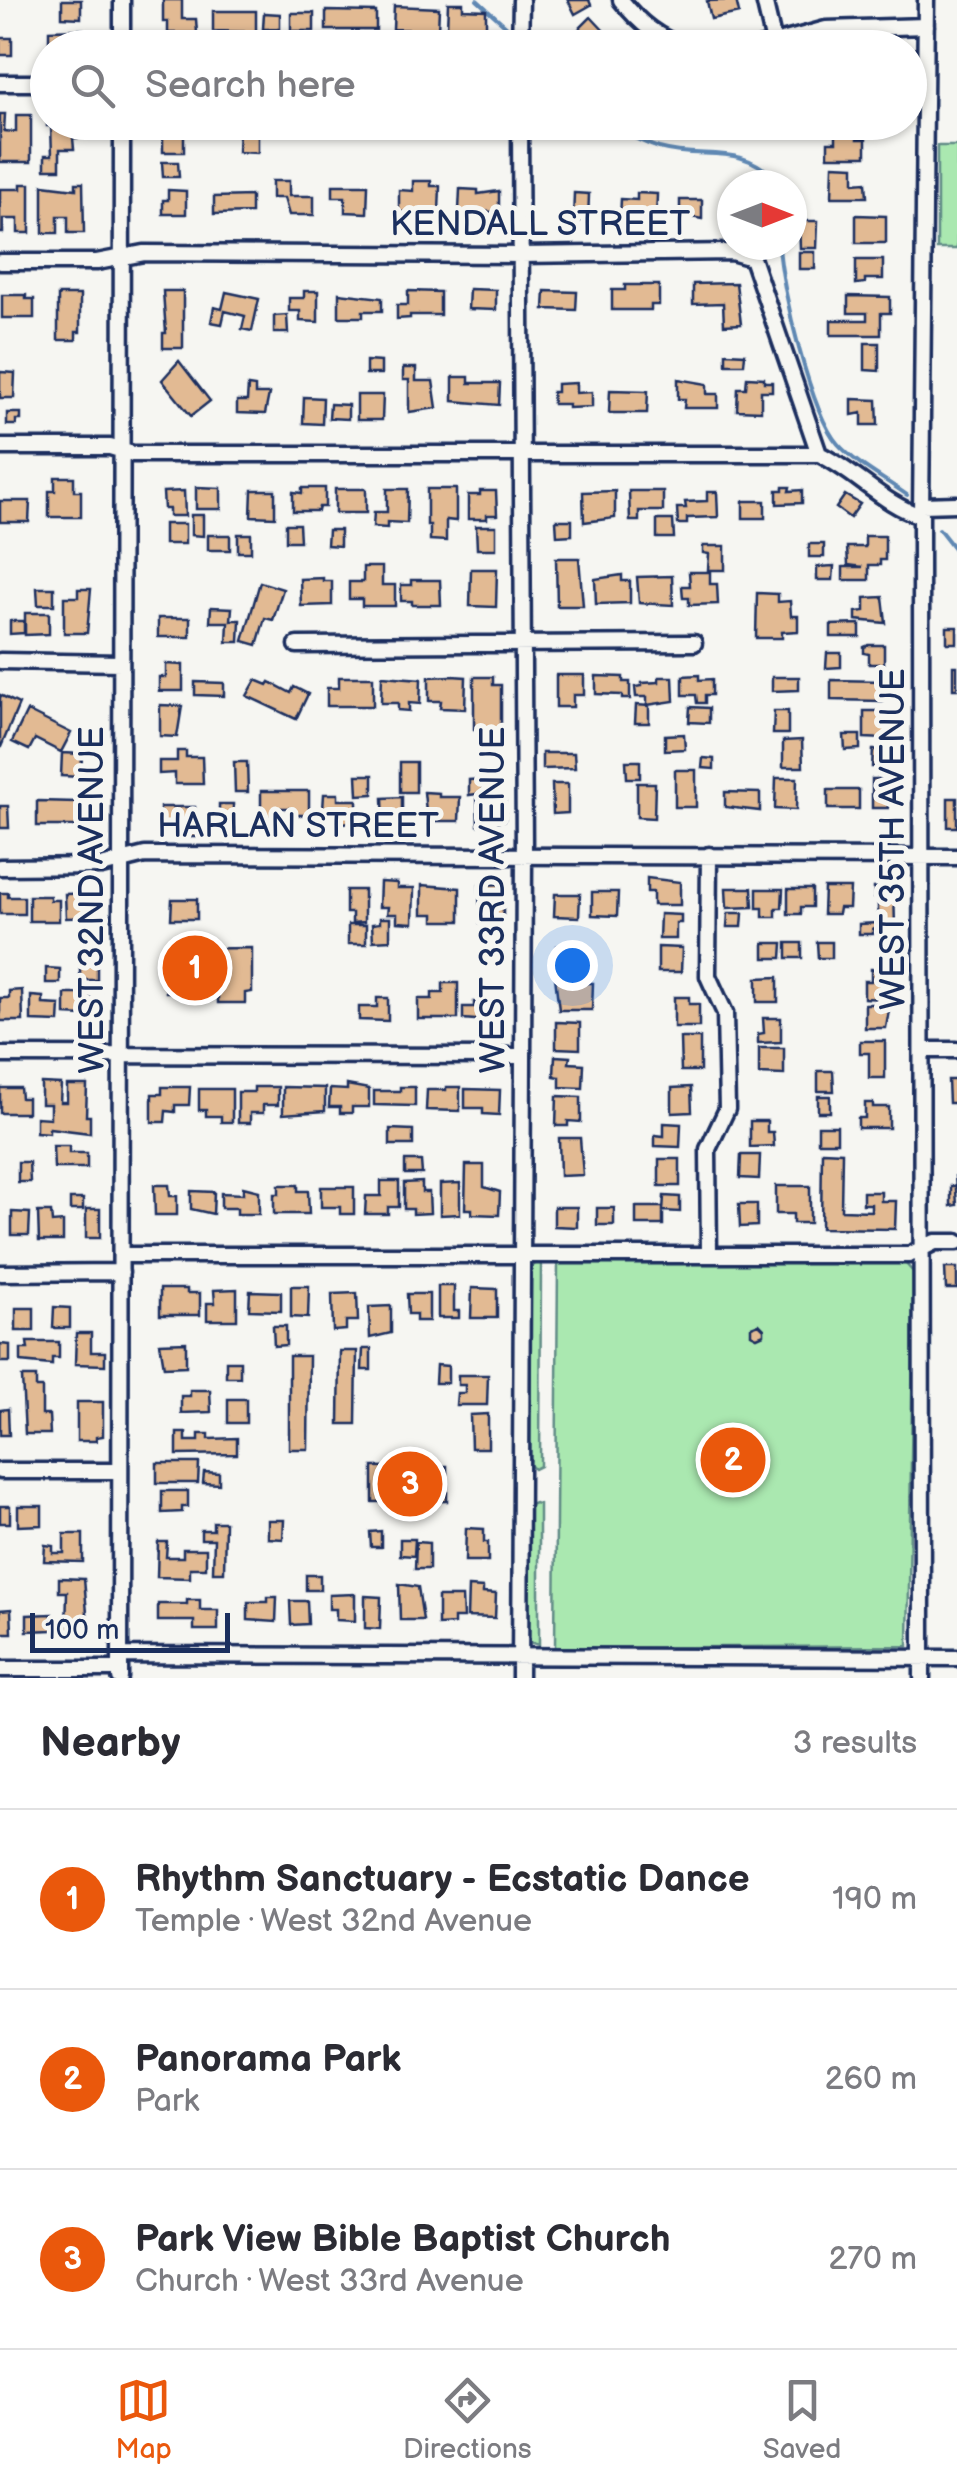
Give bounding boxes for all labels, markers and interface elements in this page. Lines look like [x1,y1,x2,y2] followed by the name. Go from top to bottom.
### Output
[30,30,927,140] search box
[65,58,120,113] icon: search
[145,63,356,108] text: Search here
[717,170,807,260] north arrow
[390,203,690,246] street label: KENDALL STREET
[872,668,915,1010] street label: WEST 35TH AVENUE
[71,726,114,1074] street label: WEST 32ND AVENUE
[472,727,515,1074] street label: WEST 33RD AVENUE
[157,805,439,848] street label: HARLAN STREET
[162,930,228,1006] pin: 1
[547,940,598,991] your location
[700,1422,766,1498] pin: 2
[378,1446,442,1522] pin: 3
[30,1608,230,1652] scale bar
[45,1614,119,1647] text: 100 m
[40,1718,180,1769] text: Nearby
[793,1724,917,1763] text: 3 results
[135,1857,750,1902] text: Rhythm Sanctuary - Ecstatic Dance
[66,1880,79,1919] text: 1
[832,1880,917,1919] text: 190 m
[135,1902,532,1941] text: Temple · West 32nd Avenue
[135,2037,401,2082] text: Panorama Park
[63,2060,82,2099] text: 2
[825,2060,917,2099] text: 260 m
[135,2082,199,2121] text: Park
[135,2217,670,2262] text: Park View Bible Baptist Church
[63,2240,82,2279] text: 3
[828,2240,917,2279] text: 270 m
[135,2262,524,2301] text: Church · West 33rd Avenue
[116,2373,172,2466] tab: Map
[403,2373,532,2466] tab: Directions
[763,2373,841,2466] tab: Saved

